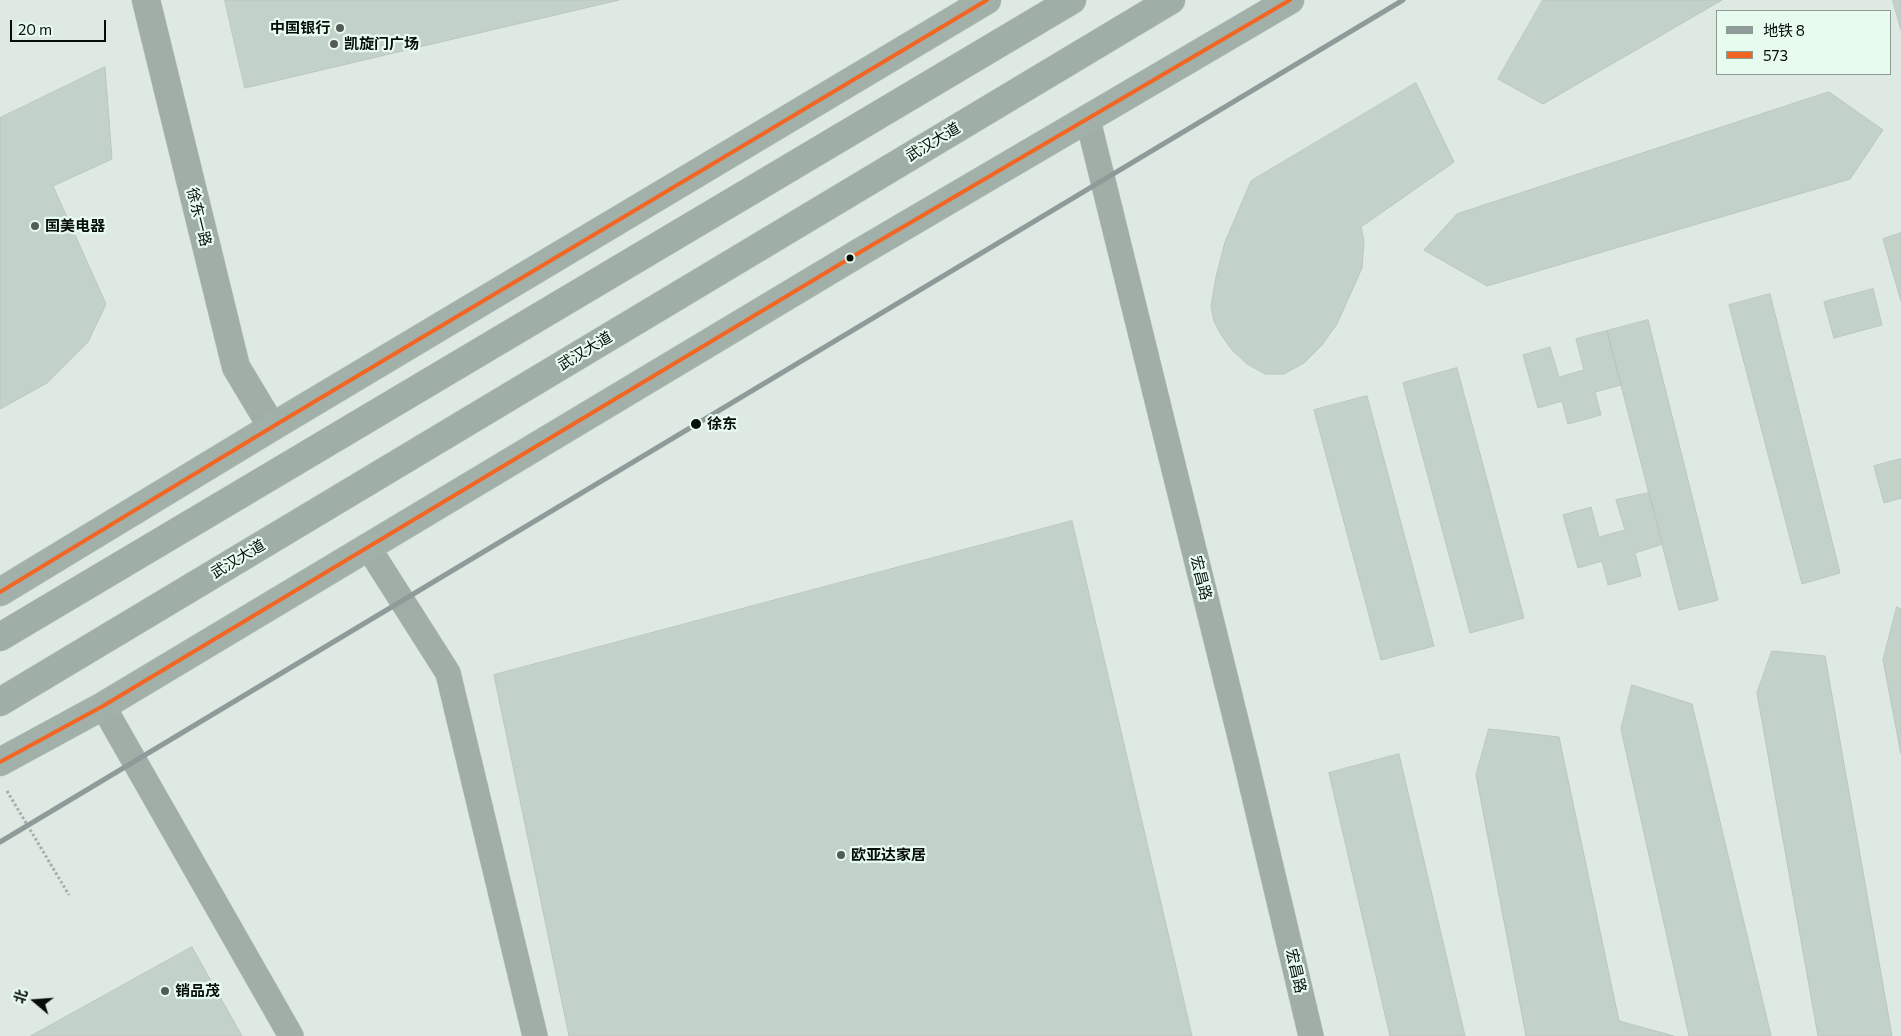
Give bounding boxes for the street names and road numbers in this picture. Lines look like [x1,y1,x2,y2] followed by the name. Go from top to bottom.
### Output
[903,119,963,165] street label: 武汉大道
[183,186,215,248] street label: 徐东一路
[555,328,615,374] street label: 武汉大道
[208,536,268,582] street label: 武汉大道
[1187,554,1215,602] street label: 宏昌路
[1282,947,1310,995] street label: 宏昌路

